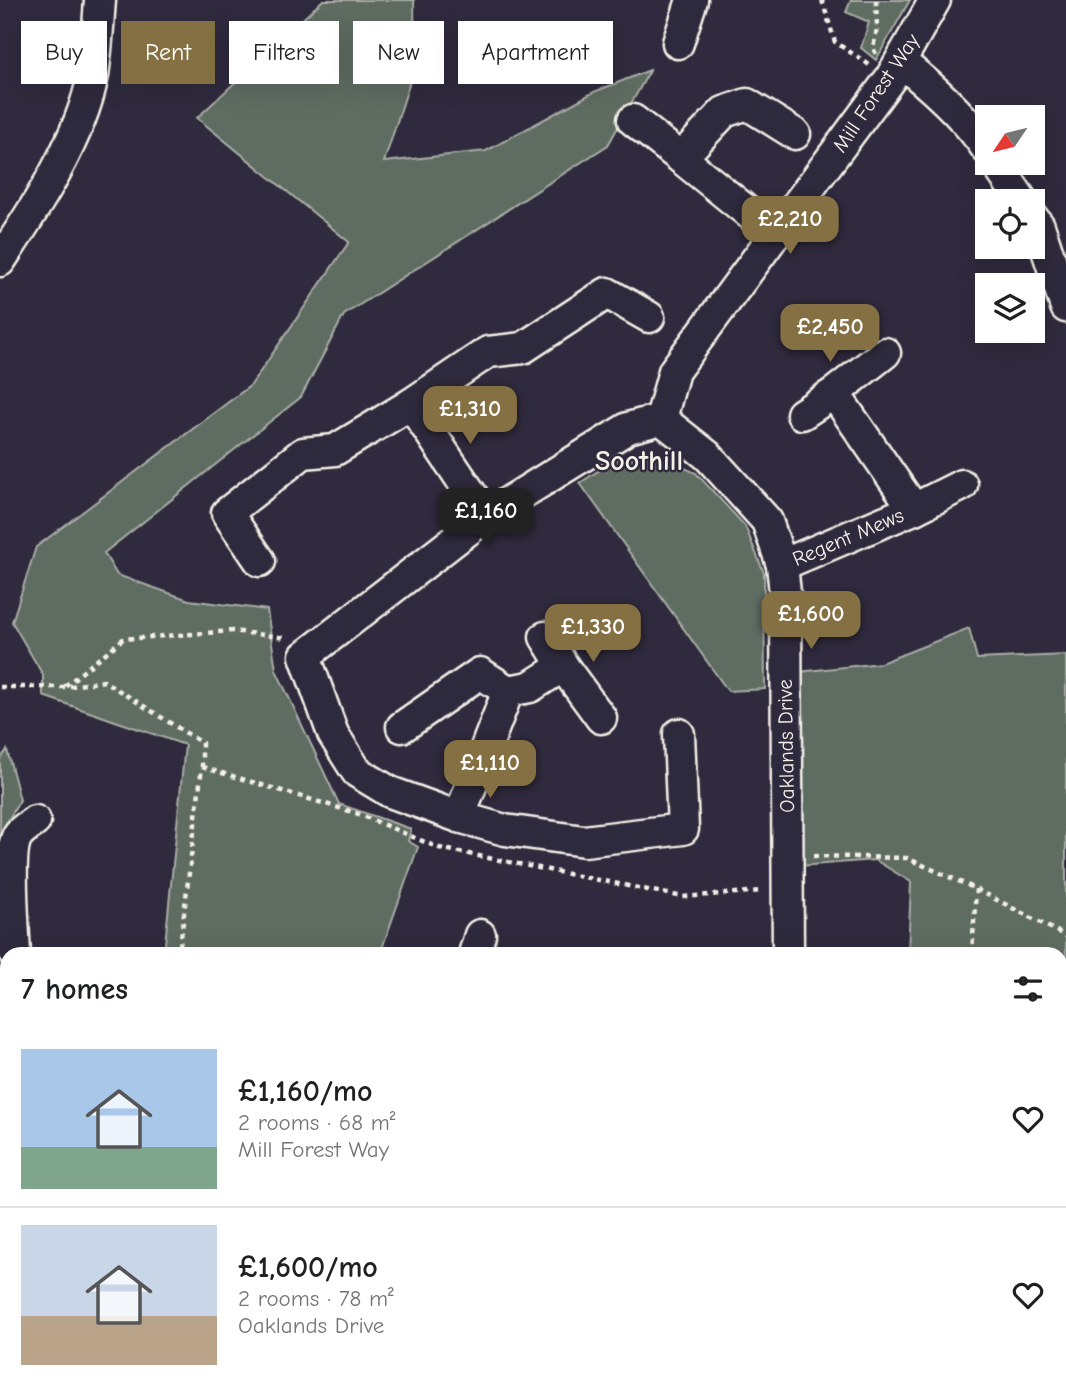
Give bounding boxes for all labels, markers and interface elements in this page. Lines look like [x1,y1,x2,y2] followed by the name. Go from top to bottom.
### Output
[21,21,107,84] chip: Buy
[121,21,215,84] chip: Rent
[229,21,339,84] chip: Filters
[353,21,444,84] chip: New
[458,21,613,84] chip: Apartment
[828,29,925,157] street label: Mill Forest Way
[975,105,1045,175] north arrow
[975,105,1045,343] map controls
[975,189,1045,259] button: locate
[733,196,847,256] pin: £2,210
[758,205,822,232] text: £2,210
[975,273,1045,343] button: layers
[773,304,887,364] pin: £2,450
[796,313,864,340] text: £2,450
[413,386,527,446] pin: £1,310
[439,395,501,422] text: £1,310
[595,445,683,477] district label: Soothill
[429,489,543,548] pin: £1,160
[455,497,517,524] text: £1,160
[789,503,907,571] street label: Regent Mews
[754,592,868,651] pin: £1,600
[778,600,844,627] text: £1,600
[536,604,650,664] pin: £1,330
[561,613,625,640] text: £1,330
[773,679,799,813] street label: Oaklands Drive
[433,740,547,800] pin: £1,110
[460,749,520,776] text: £1,110
[1009,970,1047,1008] icon: filters
[21,972,128,1007] text: 7 homes
[238,1074,372,1109] text: £1,160/mo
[77,1077,161,1161] icon: home
[1009,1100,1047,1138] icon: heart
[238,1109,396,1136] text: 2 rooms · 68 m²
[238,1136,389,1163] text: Mill Forest Way
[238,1250,378,1285] text: £1,600/mo
[77,1253,161,1337] icon: home
[1009,1276,1047,1314] icon: heart
[238,1285,394,1312] text: 2 rooms · 78 m²
[238,1312,384,1339] text: Oaklands Drive

